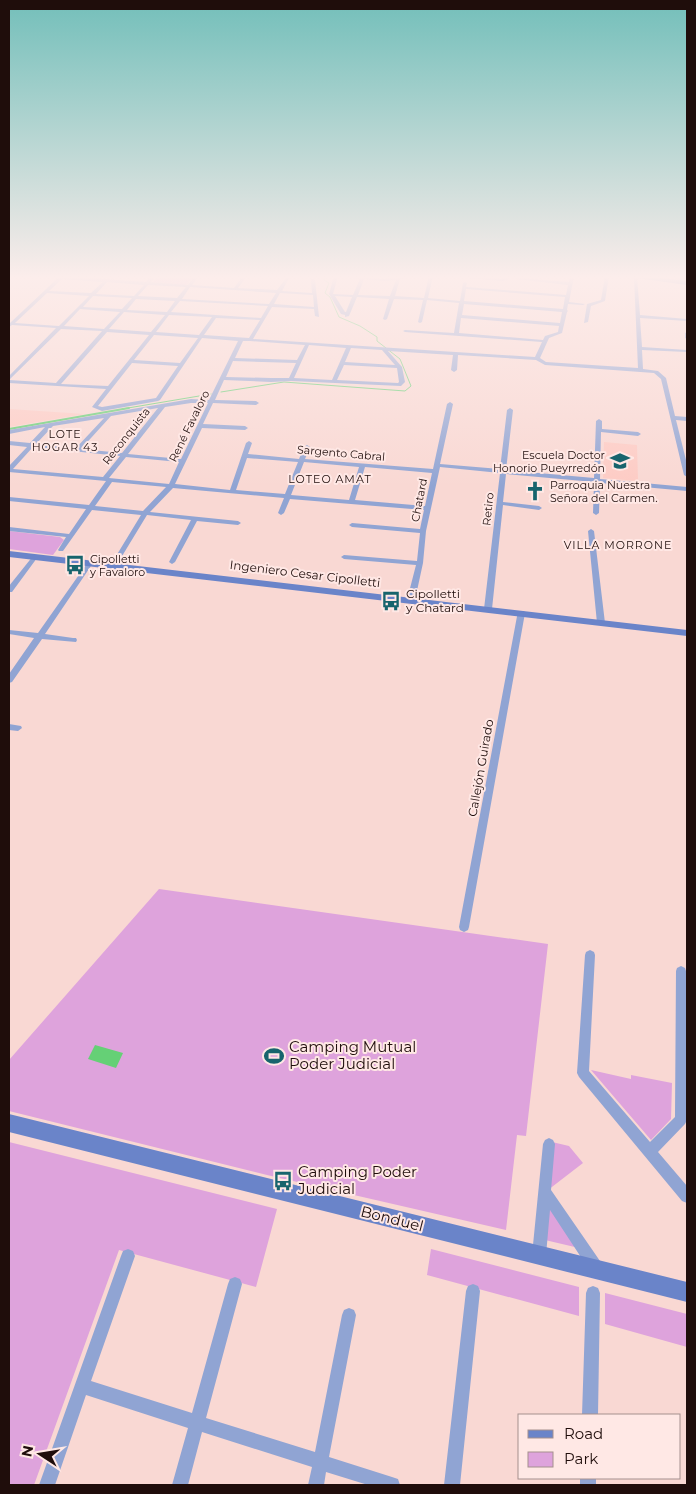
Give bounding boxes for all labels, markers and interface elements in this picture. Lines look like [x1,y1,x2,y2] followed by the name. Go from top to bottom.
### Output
[166,388,212,464] street label: René Favaloro
[99,405,153,467] street label: Reconquista
[32,427,98,454] district label: LOTE HOGAR 43
[296,442,386,464] street label: Sargento Cabral
[493,448,605,475] place label: Escuela Doctor Honorio Pueyrredón
[609,450,631,472] school or university icon: Escuela Doctor Honorio Pueyrredón
[288,472,372,486] district label: LOTEO AMAT
[408,477,430,523] street label: Chatard
[550,478,658,505] place label: Parroquia Nuestra Señora del Carmen.
[524,480,546,502] church icon: Parroquia Nuestra Señora del Carmen.
[479,492,497,526] street label: Retiro
[564,538,672,552] district label: VILLA MORRONE
[89,552,145,579] place label: Cipolletti y Favaloro
[64,554,86,576] bus stop icon: Cipolletti y Favaloro
[229,557,381,590] street label: Ingeniero Cesar Cipolletti
[405,586,464,615] place label: Cipolletti y Chatard
[380,590,402,612] bus stop icon: Cipolletti y Chatard
[465,718,496,818] street label: Callejón Guirado
[289,1037,416,1073] place label: Camping Mutual Poder Judicial
[263,1045,285,1067] sports icon: Camping Mutual Poder Judicial
[297,1162,417,1198] place label: Camping Poder Judicial
[272,1170,294,1192] bus stop icon: Camping Poder Judicial
[359,1202,426,1235] street label: Bonduel
[518,1414,681,1479] legend
[564,1424,603,1443] text: Road
[15,1429,65,1479] north arrow
[17,1444,37,1459] text: N
[564,1449,598,1468] text: Park

